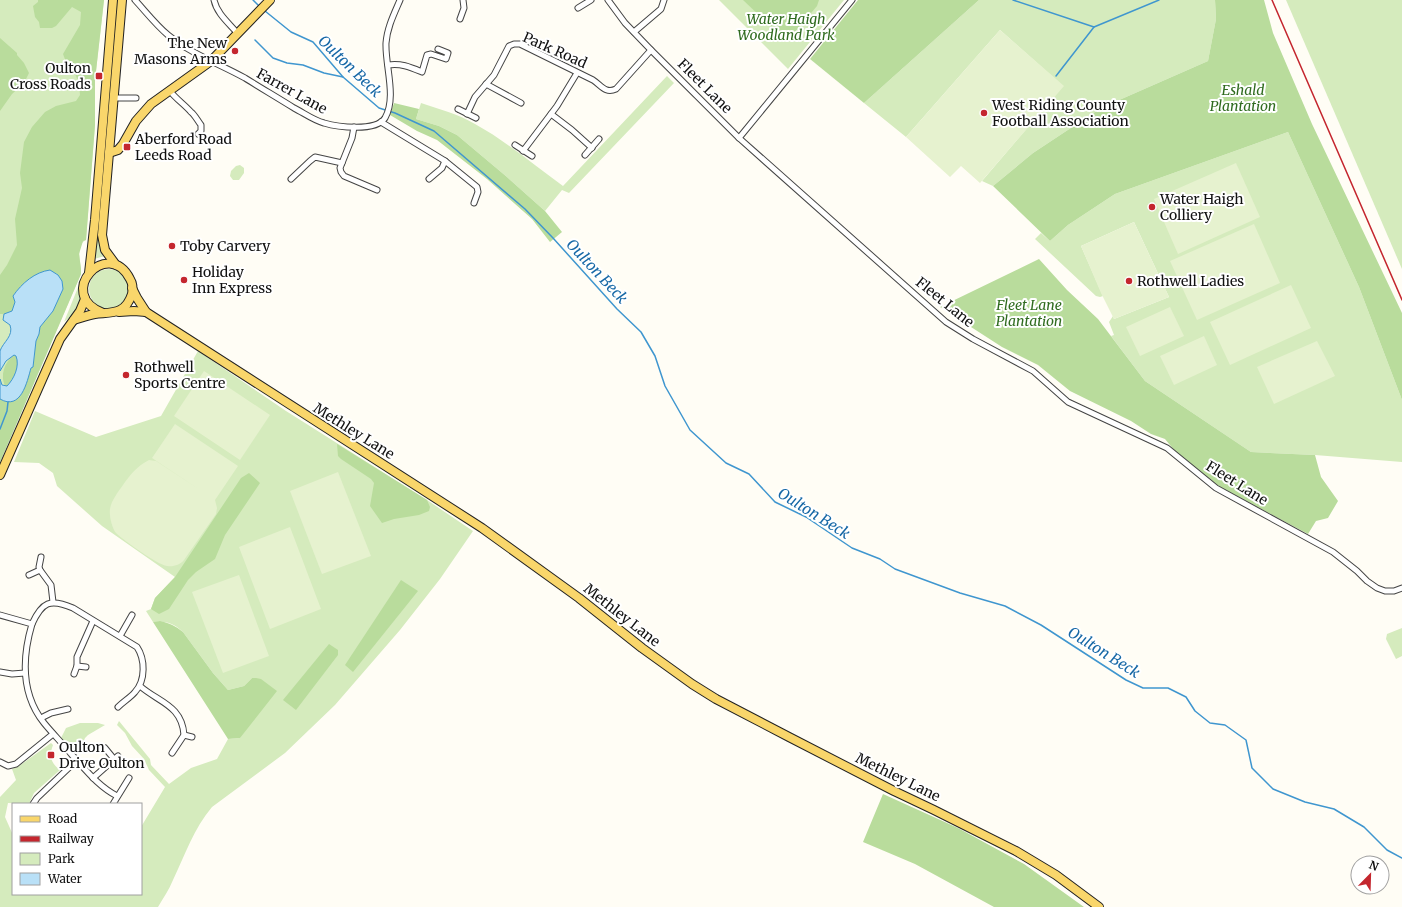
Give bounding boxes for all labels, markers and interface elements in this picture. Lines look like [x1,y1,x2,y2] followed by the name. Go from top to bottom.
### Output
[737,10,835,44] park label: Water Haigh Woodland Park
[520,28,590,72] street label: Park Road
[314,31,386,102] water label: Oulton Beck
[134,34,227,68] place label: The New Masons Arms
[230,46,240,56] marker: The New Masons Arms
[674,55,736,117] street label: Fleet Lane
[10,59,91,93] place label: Oulton Cross Roads
[254,64,330,118] street label: Farrer Lane
[94,71,104,81] marker: Oulton Cross Roads
[1210,81,1276,115] park label: Eshald Plantation
[991,96,1129,130] place label: West Riding County Football Association
[979,108,989,118] marker: West Riding County Football Association
[134,130,233,164] place label: Aberford Road Leeds Road
[122,142,132,152] marker: Aberford Road Leeds Road
[1159,190,1244,224] place label: Water Haigh Colliery
[1147,202,1157,212] marker: Water Haigh Colliery
[562,235,632,308] water label: Oulton Beck
[180,237,271,255] place label: Toby Carvery
[167,241,177,251] marker: Toby Carvery
[192,263,272,297] place label: Holiday Inn Express
[1137,272,1244,290] place label: Rothwell Ladies
[912,273,978,331] street label: Fleet Lane
[179,275,189,285] marker: Holiday Inn Express
[1124,276,1134,286] marker: Rothwell Ladies
[995,296,1062,330] park label: Fleet Lane Plantation
[134,358,225,392] place label: Rothwell Sports Centre
[121,370,131,380] marker: Rothwell Sports Centre
[310,399,398,463] street label: Methley Lane
[1203,457,1271,509] street label: Fleet Lane
[774,483,854,543] water label: Oulton Beck
[580,580,664,650] street label: Methley Lane
[1064,622,1144,682] water label: Oulton Beck
[59,738,144,772] place label: Oulton Drive Oulton
[853,749,943,805] street label: Methley Lane
[46,750,56,760] marker: Oulton Drive Oulton
[12,803,142,895] legend
[48,811,77,826] text: Road
[48,831,94,846] text: Railway
[48,851,75,866] text: Park
[1350,855,1390,895] north arrow
[1367,858,1381,874] text: N
[47,871,83,886] text: Water

